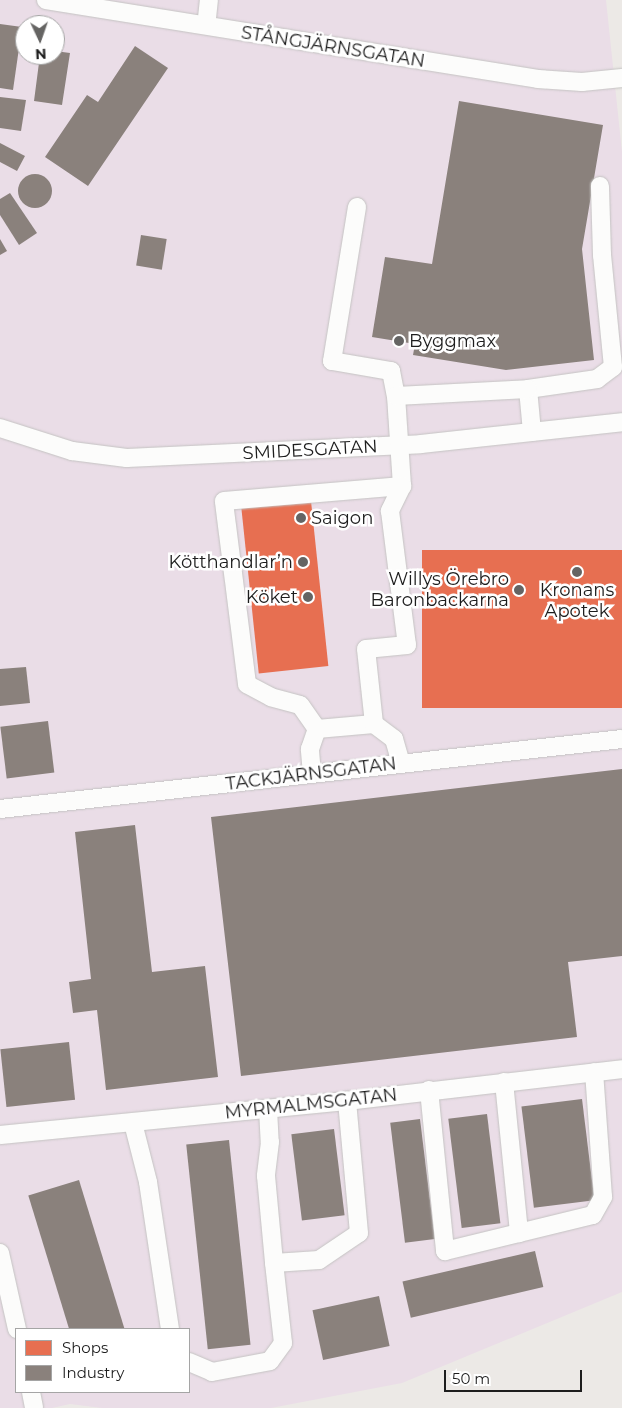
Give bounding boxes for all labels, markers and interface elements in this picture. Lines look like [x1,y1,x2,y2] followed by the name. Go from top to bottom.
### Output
[15,15,65,65] north arrow
[240,22,426,72] street label: STÅNGJÄRNSGATAN
[35,45,47,63] text: N
[409,330,496,352] place label: Byggmax
[393,335,405,347] marker: Byggmax
[242,436,378,464] street label: SMIDESGATAN
[311,507,373,529] place label: Saigon
[295,512,307,524] marker: Saigon
[169,551,293,573] place label: Kötthandlar’n
[297,556,309,568] marker: Kötthandlar’n
[571,566,583,578] marker: Kronans Apotek
[371,569,509,612] place label: Willys Örebro Baronbackarna
[540,580,614,622] place label: Kronans Apotek
[513,584,525,596] marker: Willys Örebro Baronbackarna
[246,586,298,608] place label: Köket
[302,591,314,603] marker: Köket
[224,753,398,795] street label: TACKJÄRNSGATAN
[224,1084,398,1124] street label: MYRMALMSGATAN
[15,1328,190,1393] legend
[62,1338,108,1357] text: Shops
[447,1360,584,1392] scale bar
[62,1363,124,1382] text: Industry
[452,1369,490,1388] text: 50 m

